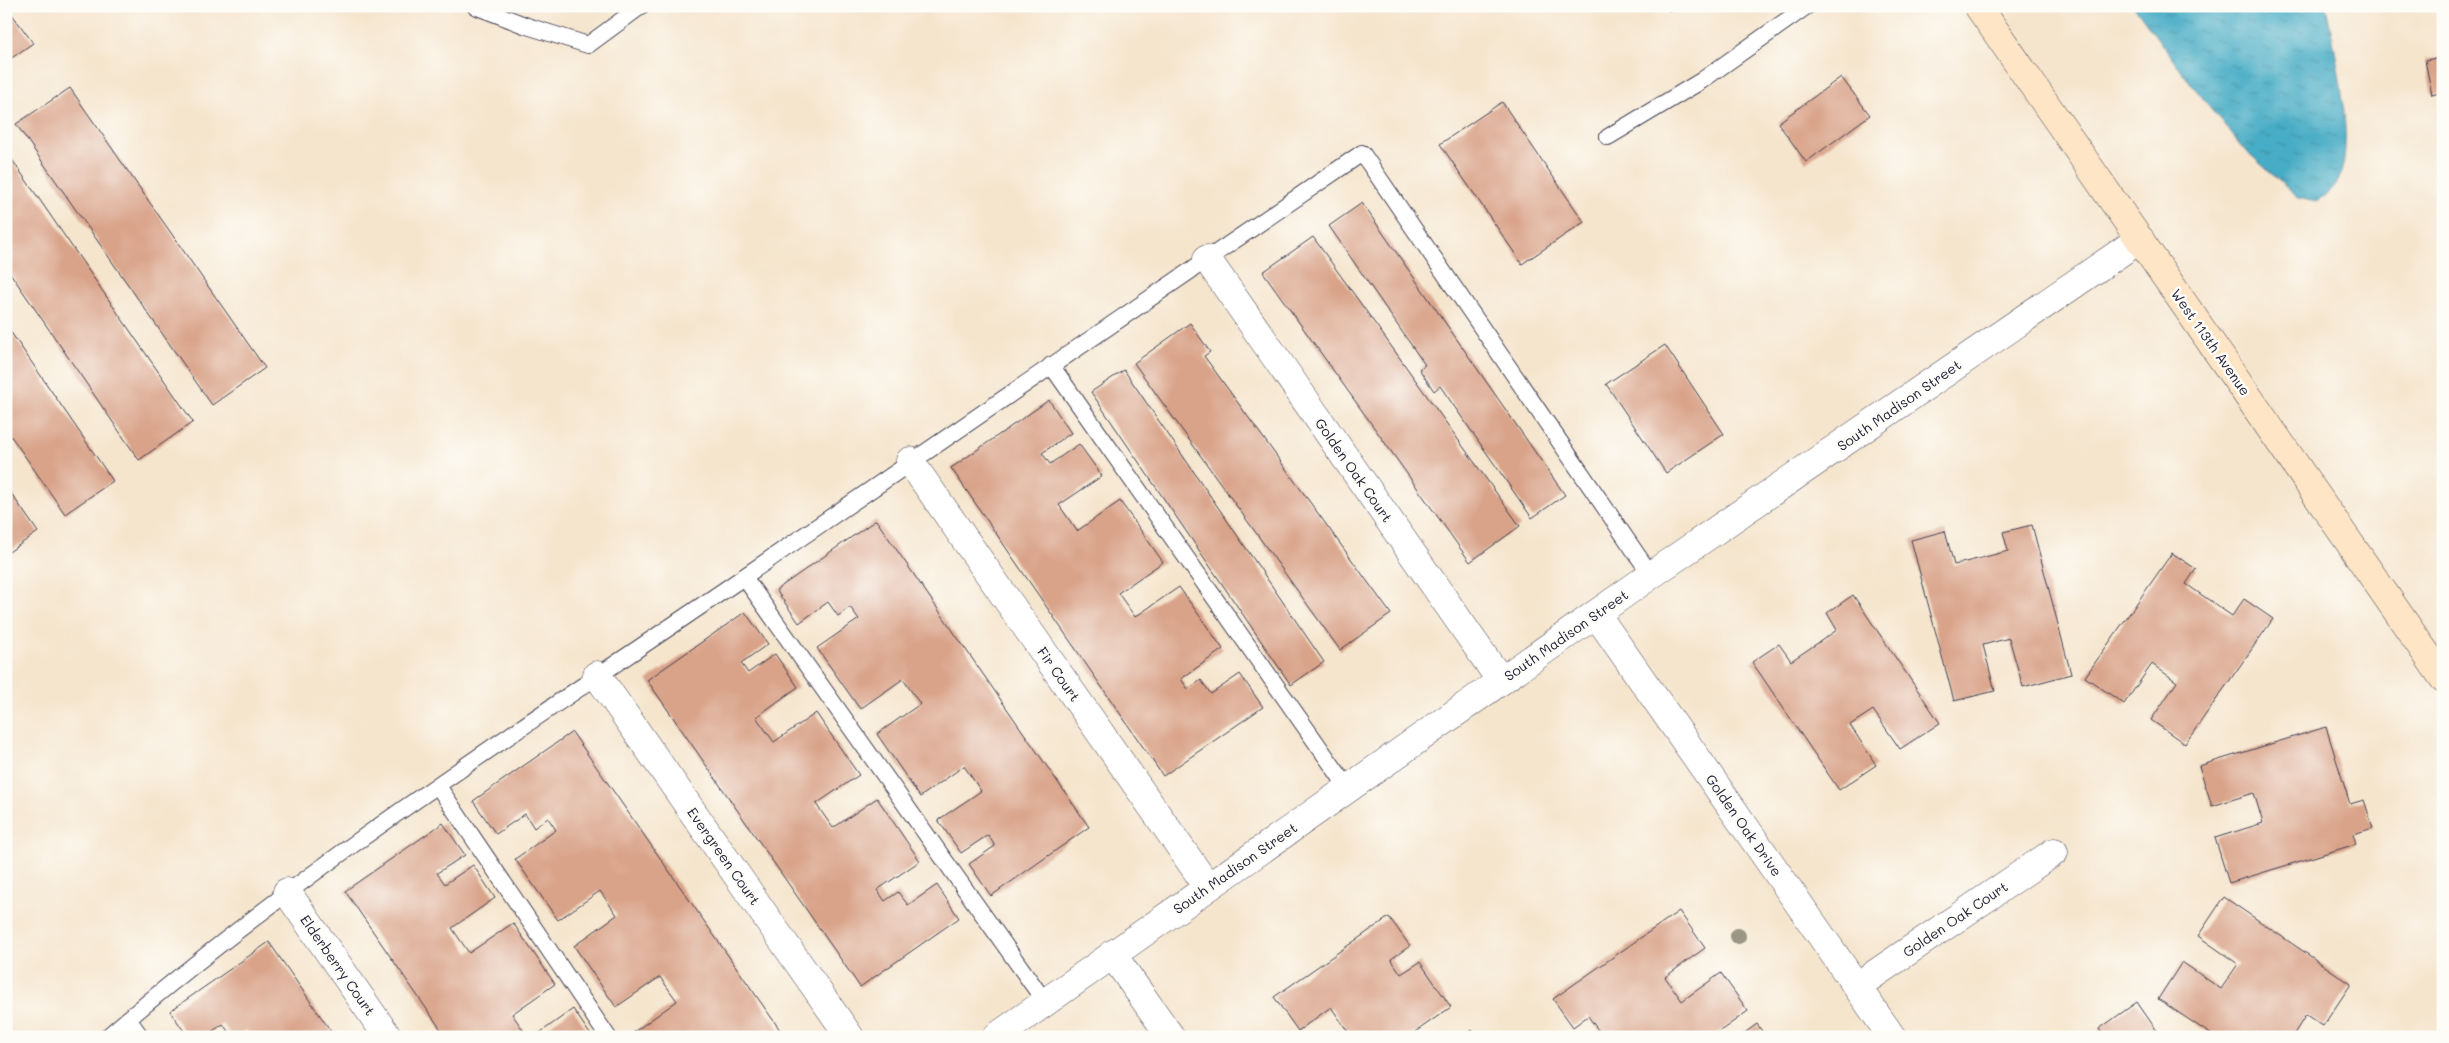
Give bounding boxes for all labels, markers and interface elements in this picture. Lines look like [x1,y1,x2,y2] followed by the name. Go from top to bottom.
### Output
[2167,285,2255,399] street label: West 113th Avenue
[1833,355,1965,455] street label: South Madison Street
[1311,414,1397,526] street label: Golden Oak Court
[1500,585,1632,685] street label: South Madison Street
[1033,643,1085,705] street label: Fir Court
[1702,770,1786,880] street label: Golden Oak Drive
[683,803,765,909] street label: Evergreen Court
[1169,818,1301,918] street label: South Madison Street
[1899,877,2011,961] street label: Golden Oak Court
[296,911,380,1019] street label: Elderberry Court

